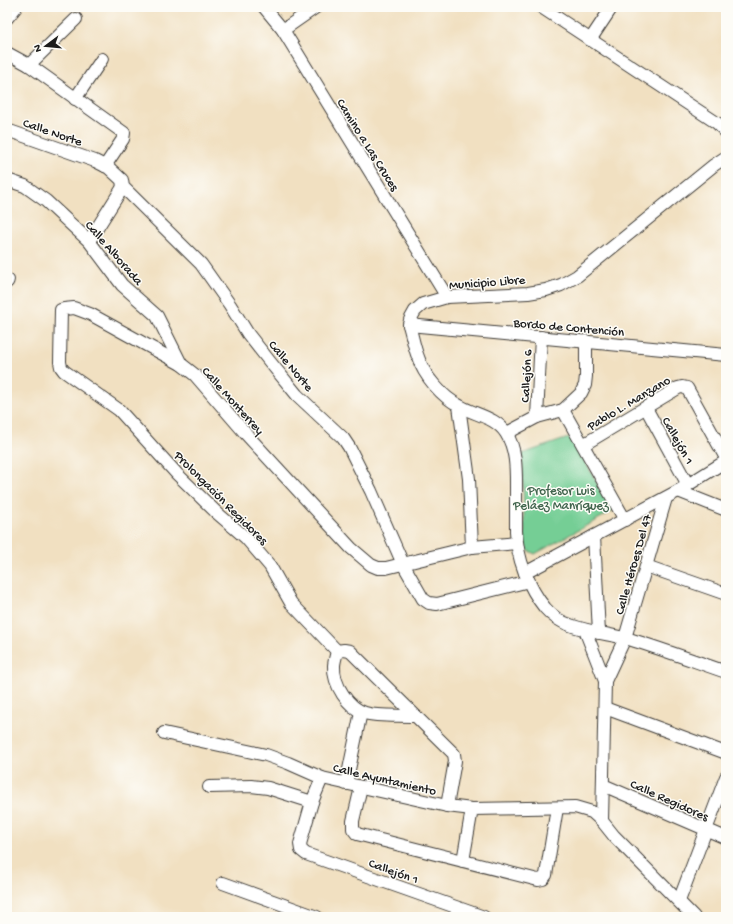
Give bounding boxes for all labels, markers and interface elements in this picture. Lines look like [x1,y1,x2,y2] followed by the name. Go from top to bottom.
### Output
[26,26,66,66] north arrow
[32,43,45,53] text: N
[332,96,402,195] street label: Camino a Las Cruces
[21,116,84,151] street label: Calle Norte
[81,218,146,290] street label: Calle Alborada
[449,273,526,294] street label: Municipio Libre
[512,316,626,341] street label: Bordo de Contención
[265,338,316,395] street label: Calle Norte
[519,349,536,403] street label: Callejón 6
[198,365,267,439] street label: Calle Monterrey
[584,373,674,435] street label: Pablo L. Manzano
[658,415,696,467] street label: Callejón 1
[170,448,271,550] street label: Prolongación Regidores
[512,484,610,514] park label: Profesor Luis Peláez Manríquez
[613,512,656,617] street label: Calle Héroes Del 47
[331,761,438,800] street label: Calle Ayuntamiento
[628,777,711,826] street label: Calle Regidores
[366,856,420,888] street label: Callejón 1

